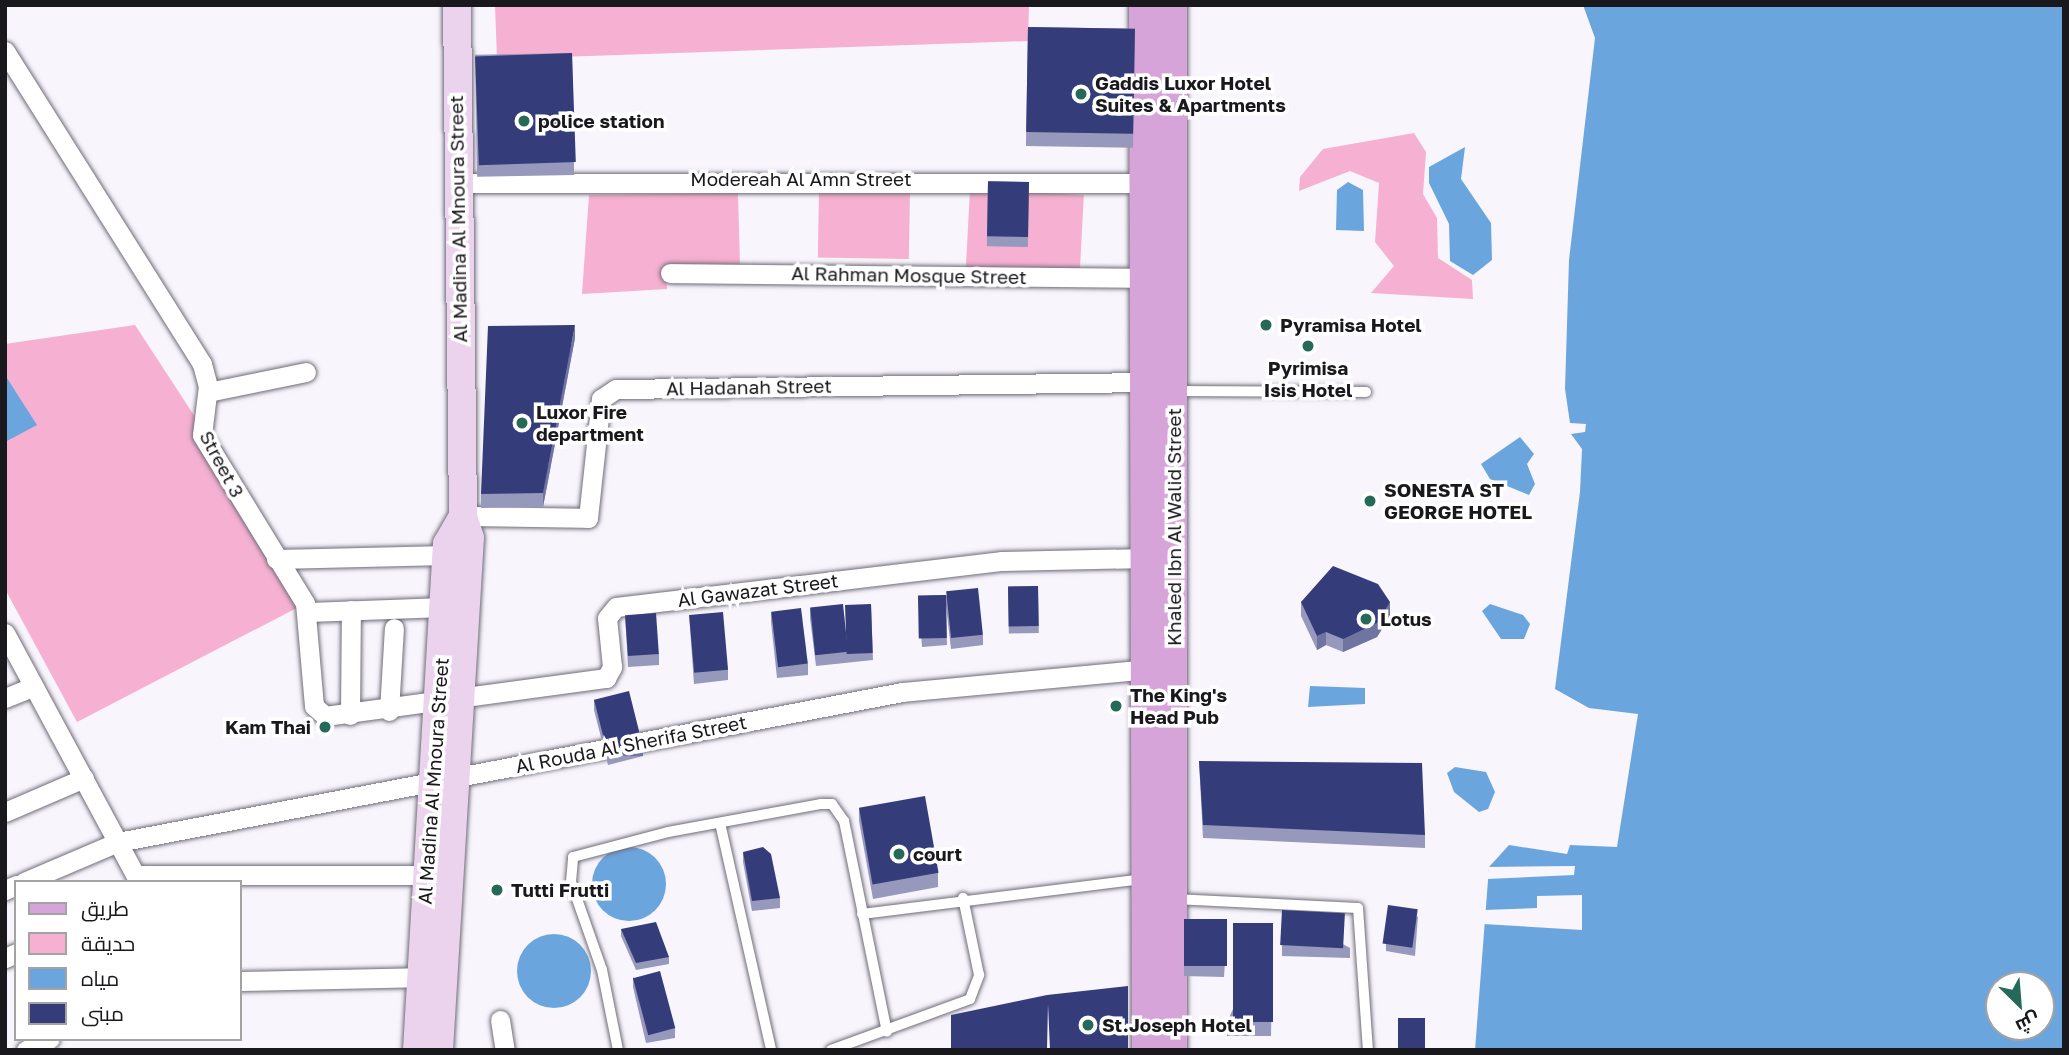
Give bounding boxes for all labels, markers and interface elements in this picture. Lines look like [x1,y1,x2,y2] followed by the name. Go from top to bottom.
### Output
[1095,72,1286,116] place label: Gaddis Luxor Hotel Suites & Apartments
[1073,86,1089,102] marker: Gaddis Luxor Hotel Suites & Apartments
[444,95,472,343] street label: Al Madina Al Mnoura Street
[538,110,664,132] place label: police station
[516,113,532,129] marker: police station
[690,168,912,190] street label: Modereah Al Amn Street
[791,262,1027,288] street label: Al Rahman Mosque Street
[1280,314,1422,336] place label: Pyramisa Hotel
[1258,317,1274,333] marker: Pyramisa Hotel
[1300,338,1316,354] marker: Pyrimisa Isis Hotel
[1264,357,1352,401] place label: Pyrimisa Isis Hotel
[666,374,832,400] street label: Al Hadanah Street
[536,401,644,445] place label: Luxor Fire department
[1163,408,1185,646] street label: Khaled Ibn Al Walid Street
[514,415,530,431] marker: Luxor Fire department
[195,427,249,501] street label: Street 3
[1384,479,1532,523] place label: SONESTA ST GEORGE HOTEL
[1362,493,1378,509] marker: SONESTA ST GEORGE HOTEL
[676,569,840,611] street label: Al Gawazat Street
[1380,608,1432,630] place label: Lotus
[1358,611,1374,627] marker: Lotus
[413,657,453,905] street label: Al Madina Al Mnoura Street
[1130,684,1227,728] place label: The King's Head Pub
[1108,698,1124,714] marker: The King's Head Pub
[514,710,748,778] street label: Al Rouda Al Sherifa Street
[225,716,311,738] place label: Kam Thai
[317,719,333,735] marker: Kam Thai
[913,843,962,865] place label: court
[891,846,907,862] marker: court
[511,879,609,901] place label: Tutti Frutti
[14,880,242,1041] legend
[489,882,505,898] marker: Tutti Frutti
[81,895,129,921] text: طريق
[81,930,135,956] text: حديقة
[81,965,119,991] text: مياه
[1985,971,2055,1041] north arrow
[81,1000,124,1026] text: مبنى
[2012,1008,2044,1039] text: ش
[1102,1014,1252,1036] place label: St.Joseph Hotel
[1080,1017,1096,1033] marker: St.Joseph Hotel

